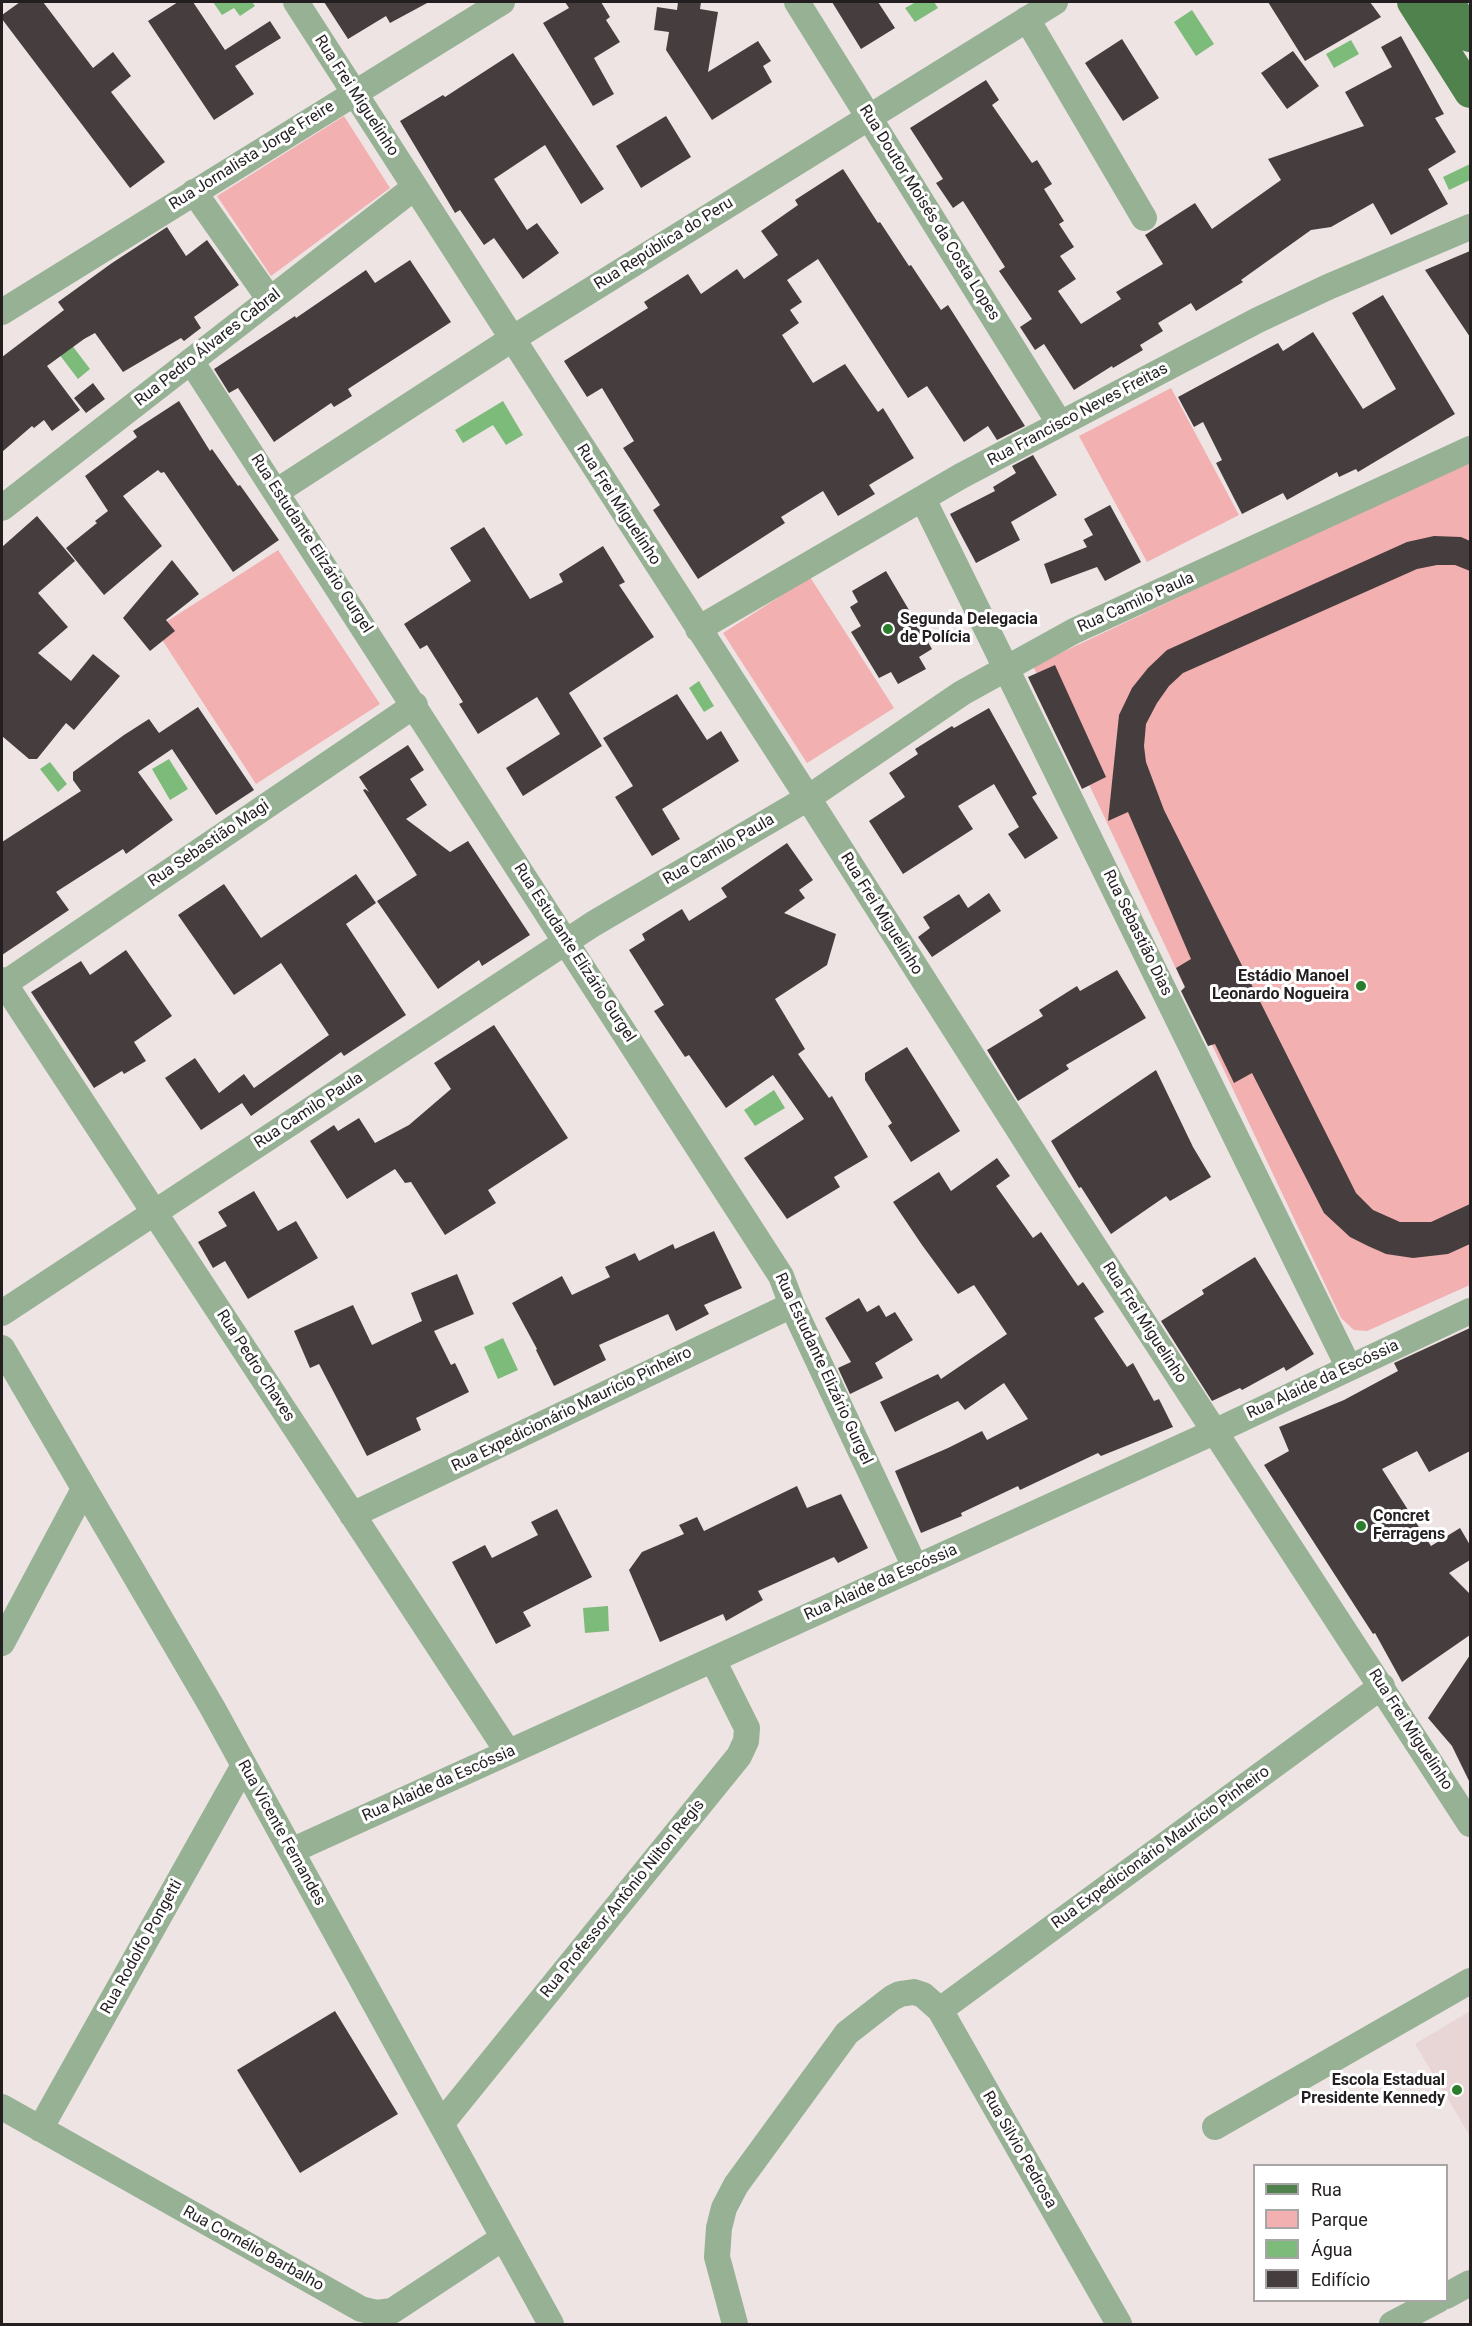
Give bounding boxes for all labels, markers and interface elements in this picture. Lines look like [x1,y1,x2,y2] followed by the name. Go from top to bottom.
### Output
[310,32,402,160] street label: Rua Frei Miguelinho
[166,97,338,215] street label: Rua Jornalista Jorge Freire
[855,102,1003,324] street label: Rua Doutor Moisés da Costa Lopes
[591,193,737,295] street label: Rua República do Peru
[131,285,285,411] street label: Rua Pedro Álvares Cabral
[985,359,1171,471] street label: Rua Francisco Neves Freitas
[572,441,664,569] street label: Rua Frei Miguelinho
[246,451,376,637] street label: Rua Estudante Elizário Gurgel
[1075,569,1197,637] street label: Rua Camilo Paula
[900,610,1038,648] place label: Segunda Delegacia de Polícia
[881,622,895,636] marker: Segunda Delegacia de Polícia
[145,796,273,892] street label: Rua Sebastião Magi
[660,810,778,890] street label: Rua Camilo Paula
[836,849,926,979] street label: Rua Frei Miguelinho
[509,860,639,1046] street label: Rua Estudante Elizário Gurgel
[1098,867,1176,999] street label: Rua Sebastião Dias
[1212,967,1349,1005] place label: Estádio Manoel Leonardo Nogueira
[1354,979,1368,993] marker: Estádio Manoel Leonardo Nogueira
[251,1069,367,1153] street label: Rua Camilo Paula
[1098,1259,1190,1387] street label: Rua Frei Miguelinho
[770,1270,876,1468] street label: Rua Estudante Elizário Gurgel
[212,1307,298,1425] street label: Rua Pedro Chaves
[1244,1336,1402,1424] street label: Rua Alaide da Escóssia
[449,1343,695,1477] street label: Rua Expedicionário Maurício Pinheiro
[1373,1507,1445,1545] place label: Concret Ferragens
[1354,1519,1368,1533] marker: Concret Ferragens
[802,1541,960,1625] street label: Rua Alaide da Escóssia
[1364,1666,1456,1794] street label: Rua Frei Miguelinho
[360,1742,518,1826] street label: Rua Alaide da Escóssia
[233,1757,329,1909] street label: Rua Vicente Fernandes
[1048,1762,1274,1934] street label: Rua Expedicionário Maurício Pinheiro
[537,1796,709,2002] street label: Rua Professor Antônio Nilton Regis
[97,1876,187,2018] street label: Rua Rodolfo Pongetti
[1301,2071,1445,2109] place label: Escola Estadual Presidente Kennedy
[1450,2083,1464,2097] marker: Escola Estadual Presidente Kennedy
[978,2088,1060,2212] street label: Rua Silvio Pedrosa
[1253,2164,1448,2302] legend
[1311,2179,1342,2200] text: Rua
[179,2202,327,2296] street label: Rua Cornélio Barbalho
[1311,2209,1368,2230] text: Parque
[1311,2239,1353,2260] text: Água
[1311,2269,1370,2290] text: Edifício

